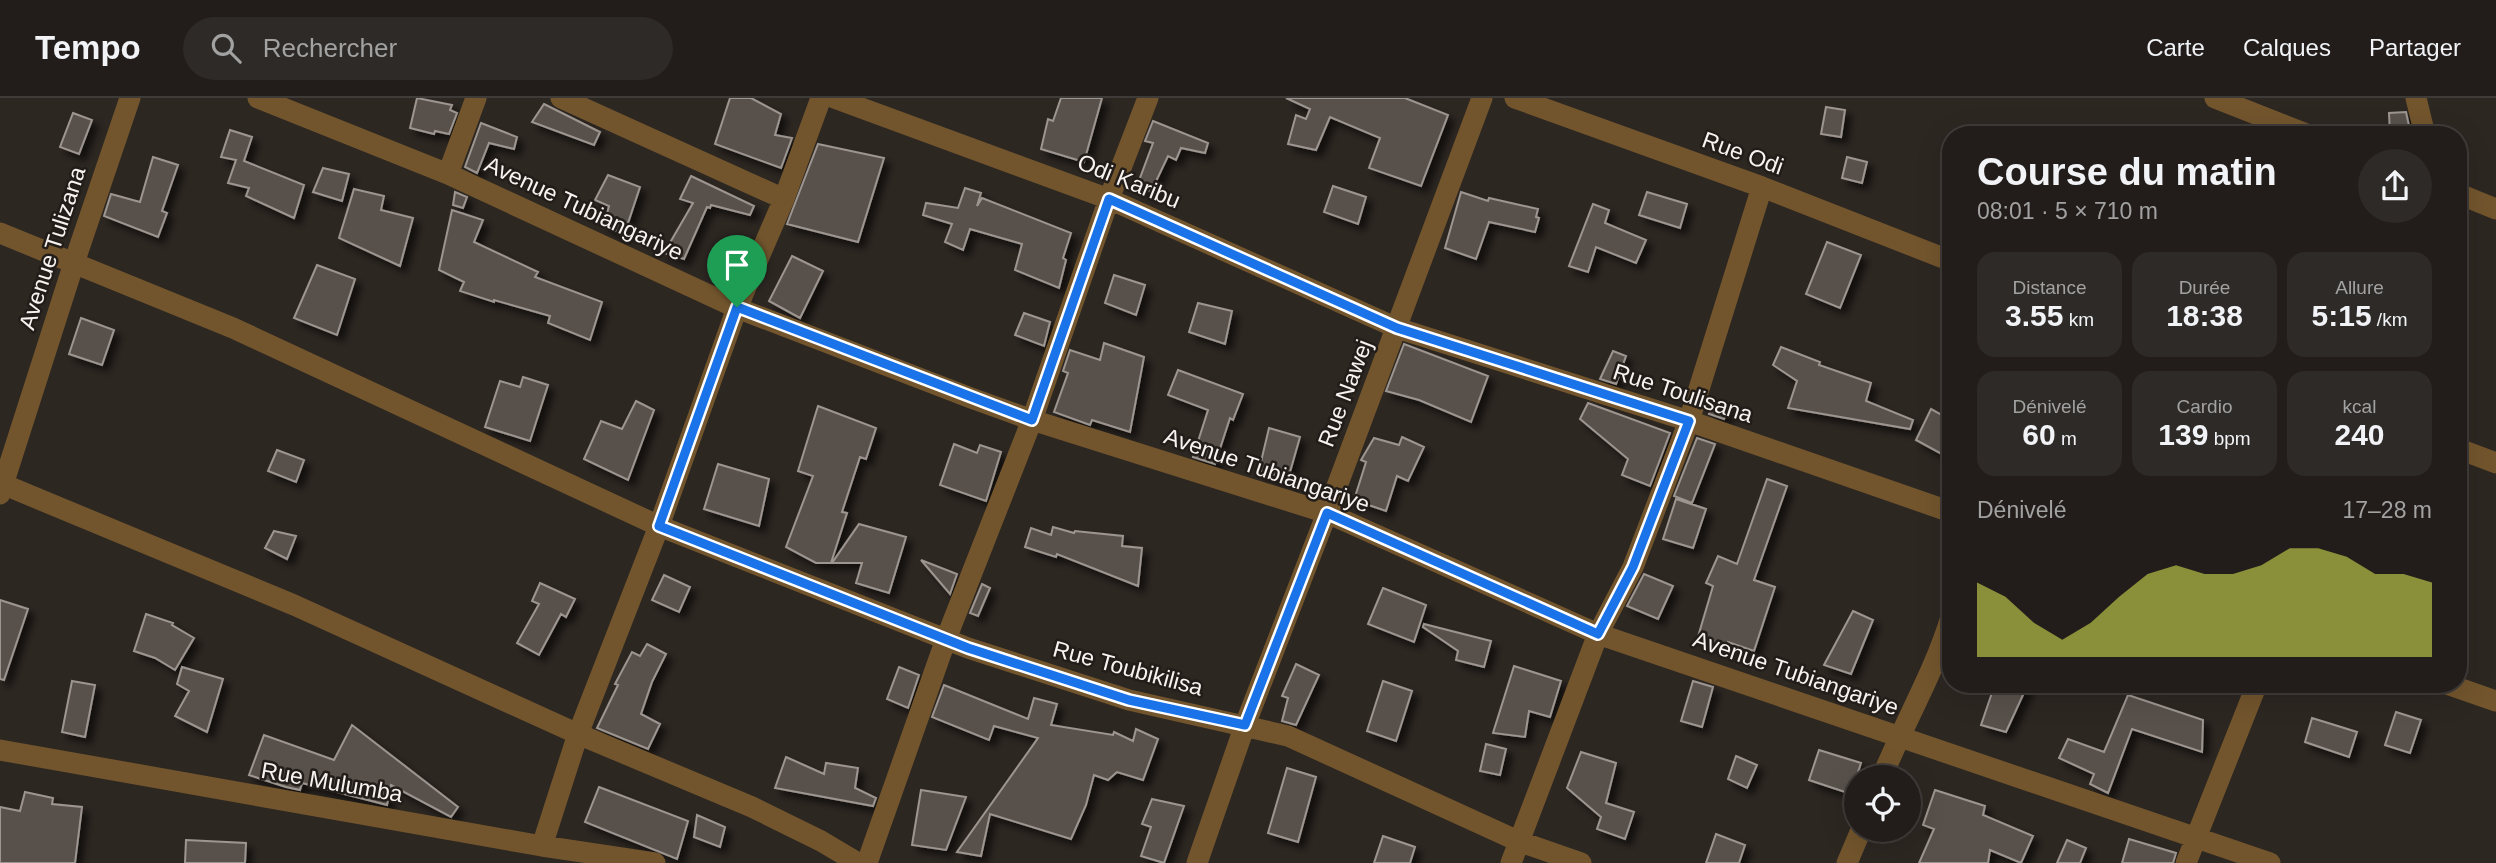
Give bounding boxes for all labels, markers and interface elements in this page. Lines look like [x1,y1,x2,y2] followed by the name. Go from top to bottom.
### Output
[183,17,673,80] search box
[35,29,141,66] text: Tempo
[207,29,245,67] icon: search
[263,33,397,63] text: Rechercher
[2146,34,2205,61] text: Carte
[2243,34,2331,61] text: Calques
[2369,34,2461,61] text: Partager
[1699,126,1787,180] street label: Rue Odi
[1074,149,1184,213] street label: Odi Karibu
[2358,149,2432,223] button: share
[481,151,687,265] street label: Avenue Tubiangariye
[1977,151,2277,193] text: Course du matin
[13,163,91,333] street label: Avenue Tulizana
[1977,198,2158,224] text: 08:01 · 5 × 710 m
[707,235,767,307] pin
[718,246,756,284] icon: arrive
[2013,277,2086,298] text: Distance
[2179,277,2230,298] text: Durée
[2335,277,2384,298] text: Allure
[2005,299,2063,332] text: 3.55
[2166,299,2243,332] text: 18:38
[2312,299,2372,332] text: 5:15
[2063,309,2094,330] text: km
[2372,309,2407,330] text: /km
[1313,336,1377,450] street label: Rue Nawej
[1610,358,1756,428] street label: Rue Toulisana
[2013,396,2086,417] text: Dénivelé
[2177,396,2232,417] text: Cardio
[2343,396,2376,417] text: kcal
[2022,418,2056,451] text: 60
[2158,418,2208,451] text: 139
[2334,418,2385,451] text: 240
[1161,423,1373,517] street label: Avenue Tubiangariye
[2056,428,2077,449] text: m
[2208,428,2251,449] text: bpm
[1977,497,2067,523] text: Dénivelé
[2342,497,2432,523] text: 17–28 m
[1690,626,1902,720] street label: Avenue Tubiangariye
[1050,635,1206,701] street label: Rue Toubikilisa
[259,757,405,807] street label: Rue Mulumba
[1844,765,1921,842] map controls
[1844,765,1921,842] button: locate

